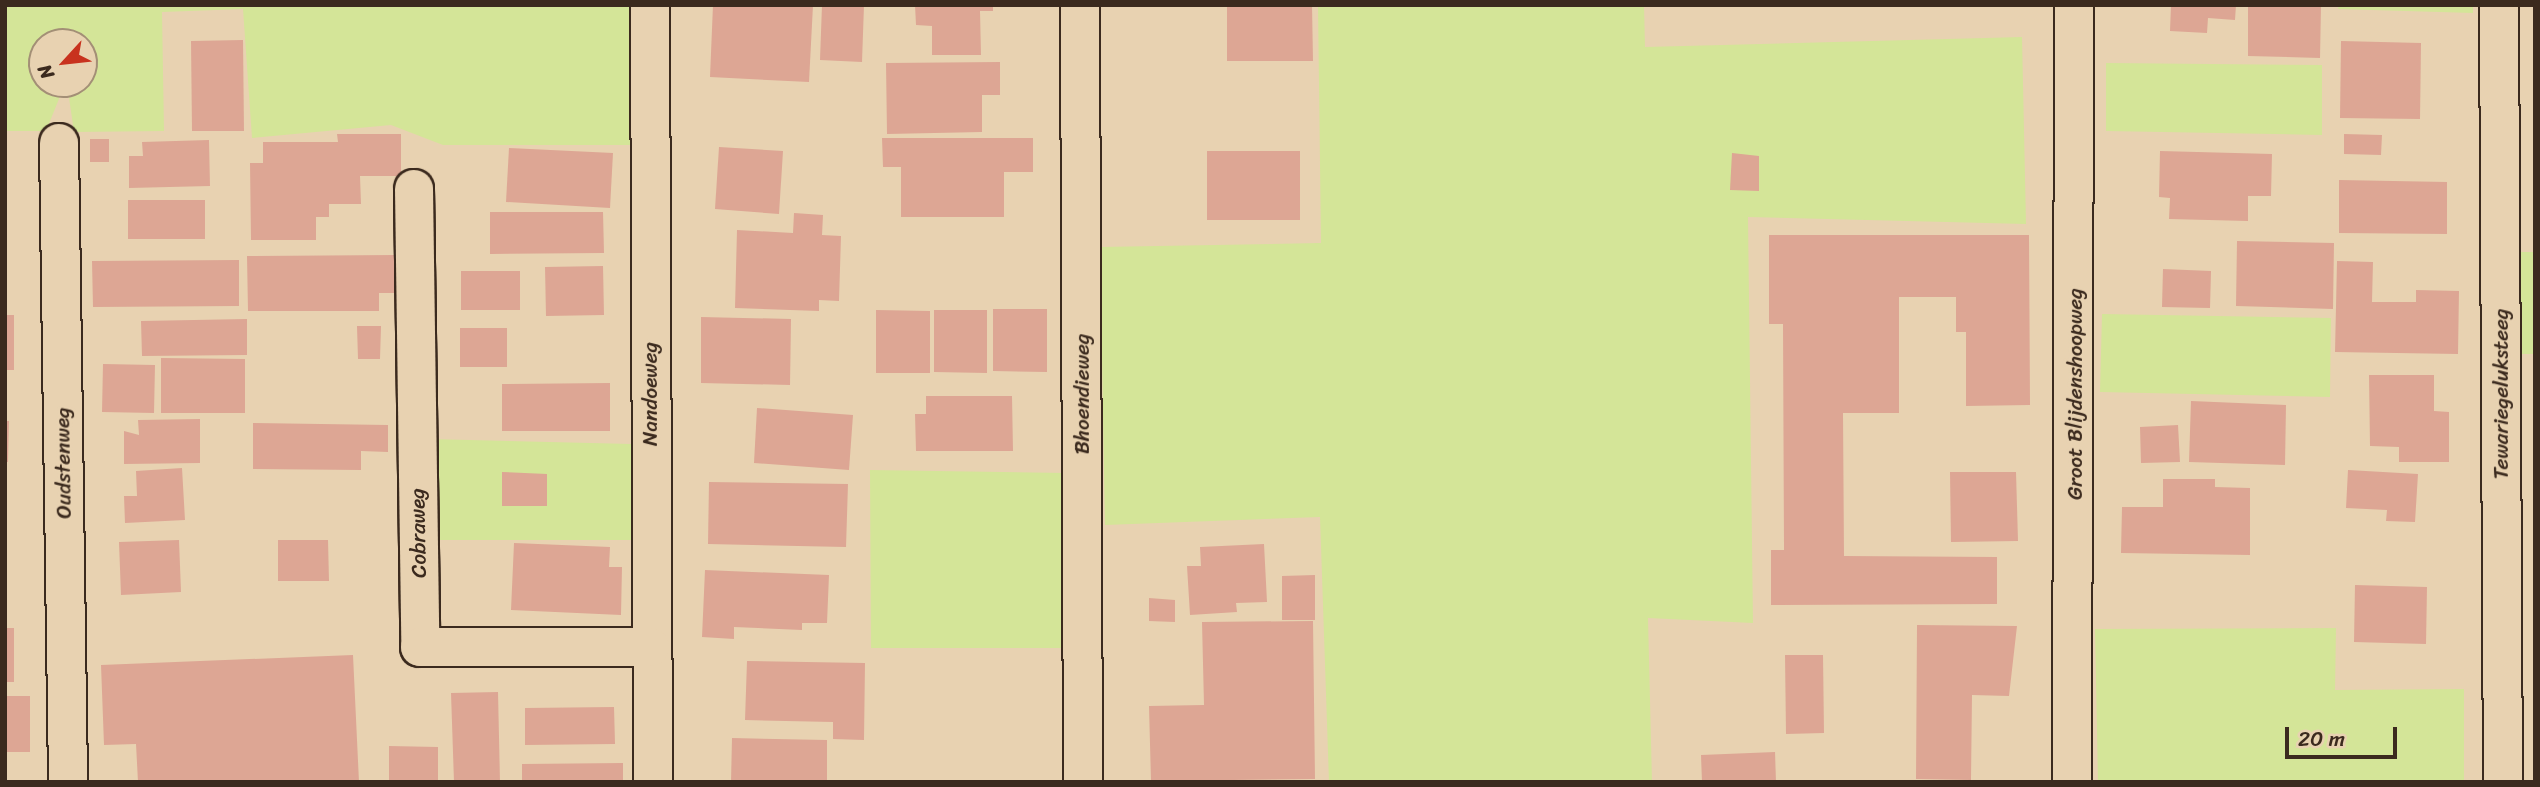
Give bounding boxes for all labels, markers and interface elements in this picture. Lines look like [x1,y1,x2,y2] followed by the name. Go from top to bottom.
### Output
[28,28,98,98] north arrow
[28,59,63,85] text: N
[2062,288,2088,500] street label: Groot Blijdenshoopweg
[2488,309,2514,479] street label: Tewariegeluksteeg
[1069,334,1095,454] street label: Bhoendieweg
[637,342,663,446] street label: Nandoeweg
[49,407,77,519] street label: Oudstenweg
[405,488,431,578] street label: Cobraweg
[2288,714,2400,758] scale bar
[2298,720,2345,758] text: 20 m

